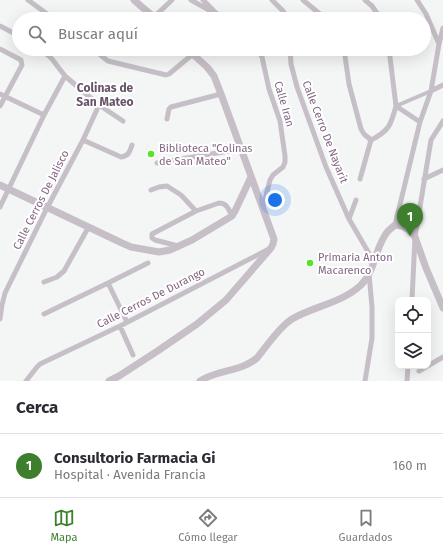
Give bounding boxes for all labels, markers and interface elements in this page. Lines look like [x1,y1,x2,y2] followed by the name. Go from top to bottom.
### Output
[12,12,431,56] search box
[26,23,48,45] icon: search
[58,25,138,43] text: Buscar aquí
[299,79,351,185] street label: Calle Cerro De Nayarit
[271,80,297,128] street label: Calle Iran
[76,81,134,109] district label: Colinas de San Mateo
[159,142,252,168] place label: Biblioteca "Colinas de San Mateo"
[10,148,72,252] street label: Calle Cerros De Jalisco
[146,149,156,159] marker: Biblioteca "Colinas de San Mateo"
[265,190,285,210] your location
[397,203,423,236] pin: 1
[318,251,393,277] place label: Primaria Anton Macarenco
[305,258,315,268] marker: Primaria Anton Macarenco
[95,265,207,331] street label: Calle Cerros De Durango
[395,297,431,369] map controls
[395,297,431,333] button: locate
[395,333,431,369] button: layers
[16,397,58,418] text: Cerca
[54,449,216,467] text: Consultorio Farmacia Gi
[26,458,32,473] text: 1
[393,458,427,473] text: 160 m
[54,467,206,482] text: Hospital · Avenida Francia
[50,507,77,544] tab: Mapa
[178,507,238,544] tab: Cómo llegar
[339,507,393,544] tab: Guardados

